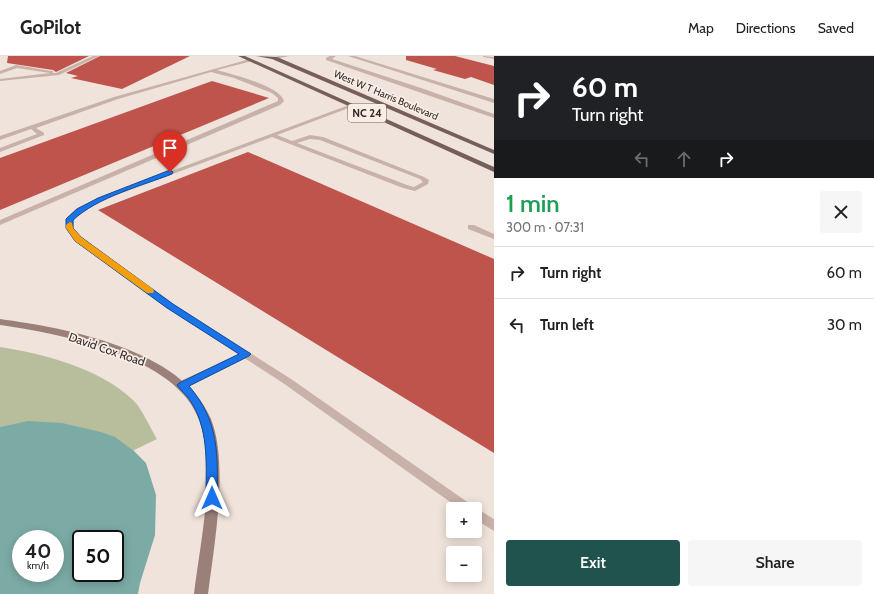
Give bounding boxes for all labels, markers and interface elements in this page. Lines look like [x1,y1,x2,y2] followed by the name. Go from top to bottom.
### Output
[20,16,81,39] text: GoPilot
[688,19,714,37] text: Map
[736,19,796,37] text: Directions
[818,19,854,37] text: Saved
[332,67,440,123] street label: West W T Harris Boulevard
[572,70,638,104] text: 60 m
[506,72,558,124] icon: right
[348,104,386,122] road number: NC 24
[572,104,643,126] text: Turn right
[153,131,187,172] pin
[159,137,181,159] icon: arrive
[631,148,653,170] icon: left
[673,148,695,170] icon: ahead
[715,148,737,170] icon: right
[506,189,560,218] text: 1 min
[820,191,862,233] button: close
[506,219,584,235] text: 300 m · 07:31
[506,262,528,284] icon: right
[540,264,601,282] text: Turn right
[826,264,862,282] text: 60 m
[506,314,528,336] icon: left
[540,316,594,334] text: Turn left
[827,316,862,334] text: 30 m
[67,329,147,369] street label: David Cox Road
[191,477,233,519] position arrow
[446,502,482,582] map controls
[446,502,482,538] button: +
[72,530,124,582] speed limit sign: 50
[25,539,51,563] text: 40
[506,540,680,586] button: Exit
[688,540,862,586] button: Share
[446,546,482,582] button: −
[27,559,49,572] text: km/h

